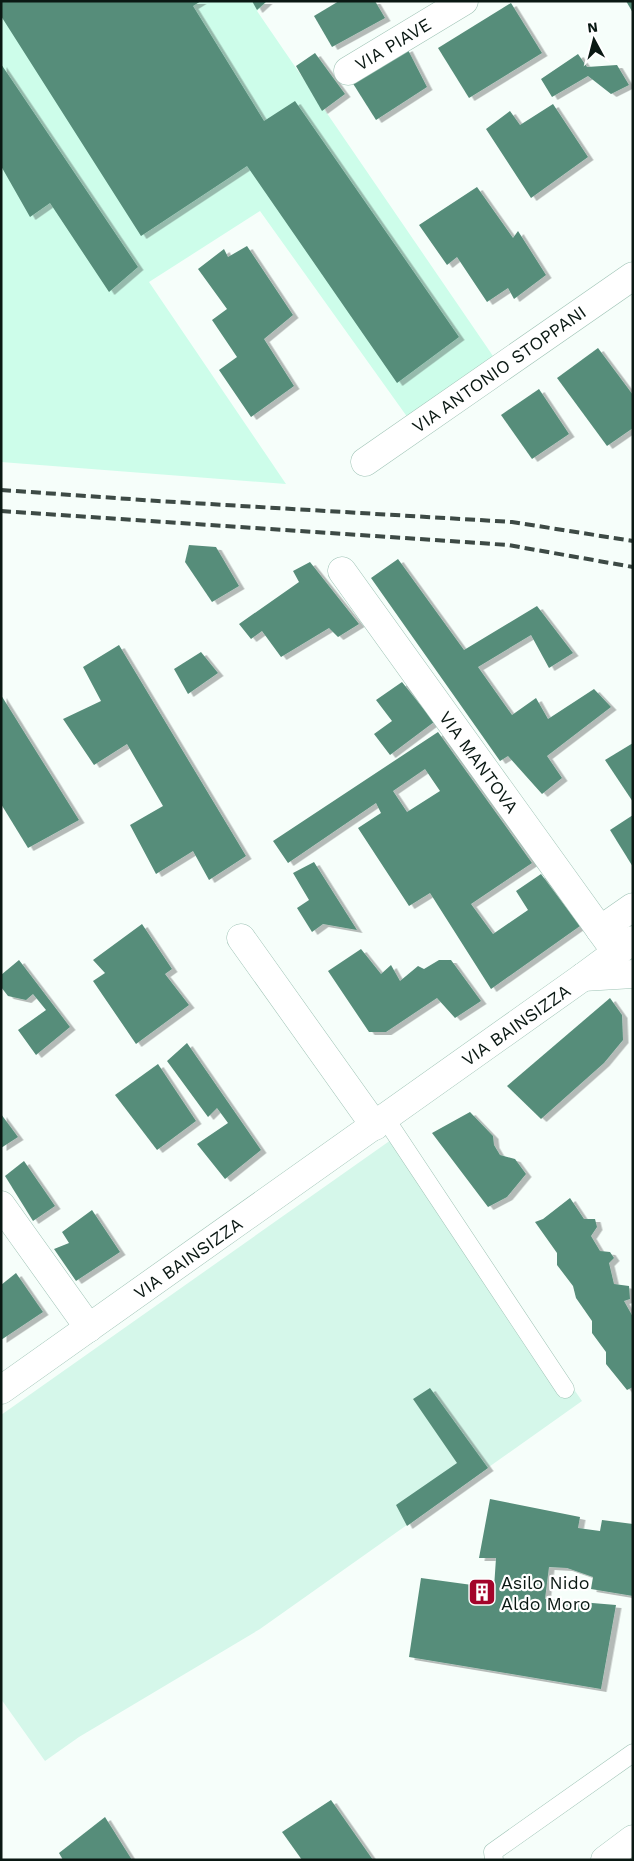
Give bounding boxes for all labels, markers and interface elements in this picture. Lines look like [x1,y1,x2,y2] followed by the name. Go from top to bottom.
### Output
[351,13,435,75] street label: VIA PIAVE
[569,15,619,65] north arrow
[586,19,599,36] text: N
[408,301,590,437] street label: VIA ANTONIO STOPPANI
[435,707,523,817] street label: VIA MANTOVA
[458,980,574,1070] street label: VIA BAINSIZZA
[130,1213,246,1303] street label: VIA BAINSIZZA
[501,1572,591,1614] place label: Asilo Nido Aldo Moro
[467,1577,497,1607] building icon: Asilo Nido Aldo Moro

